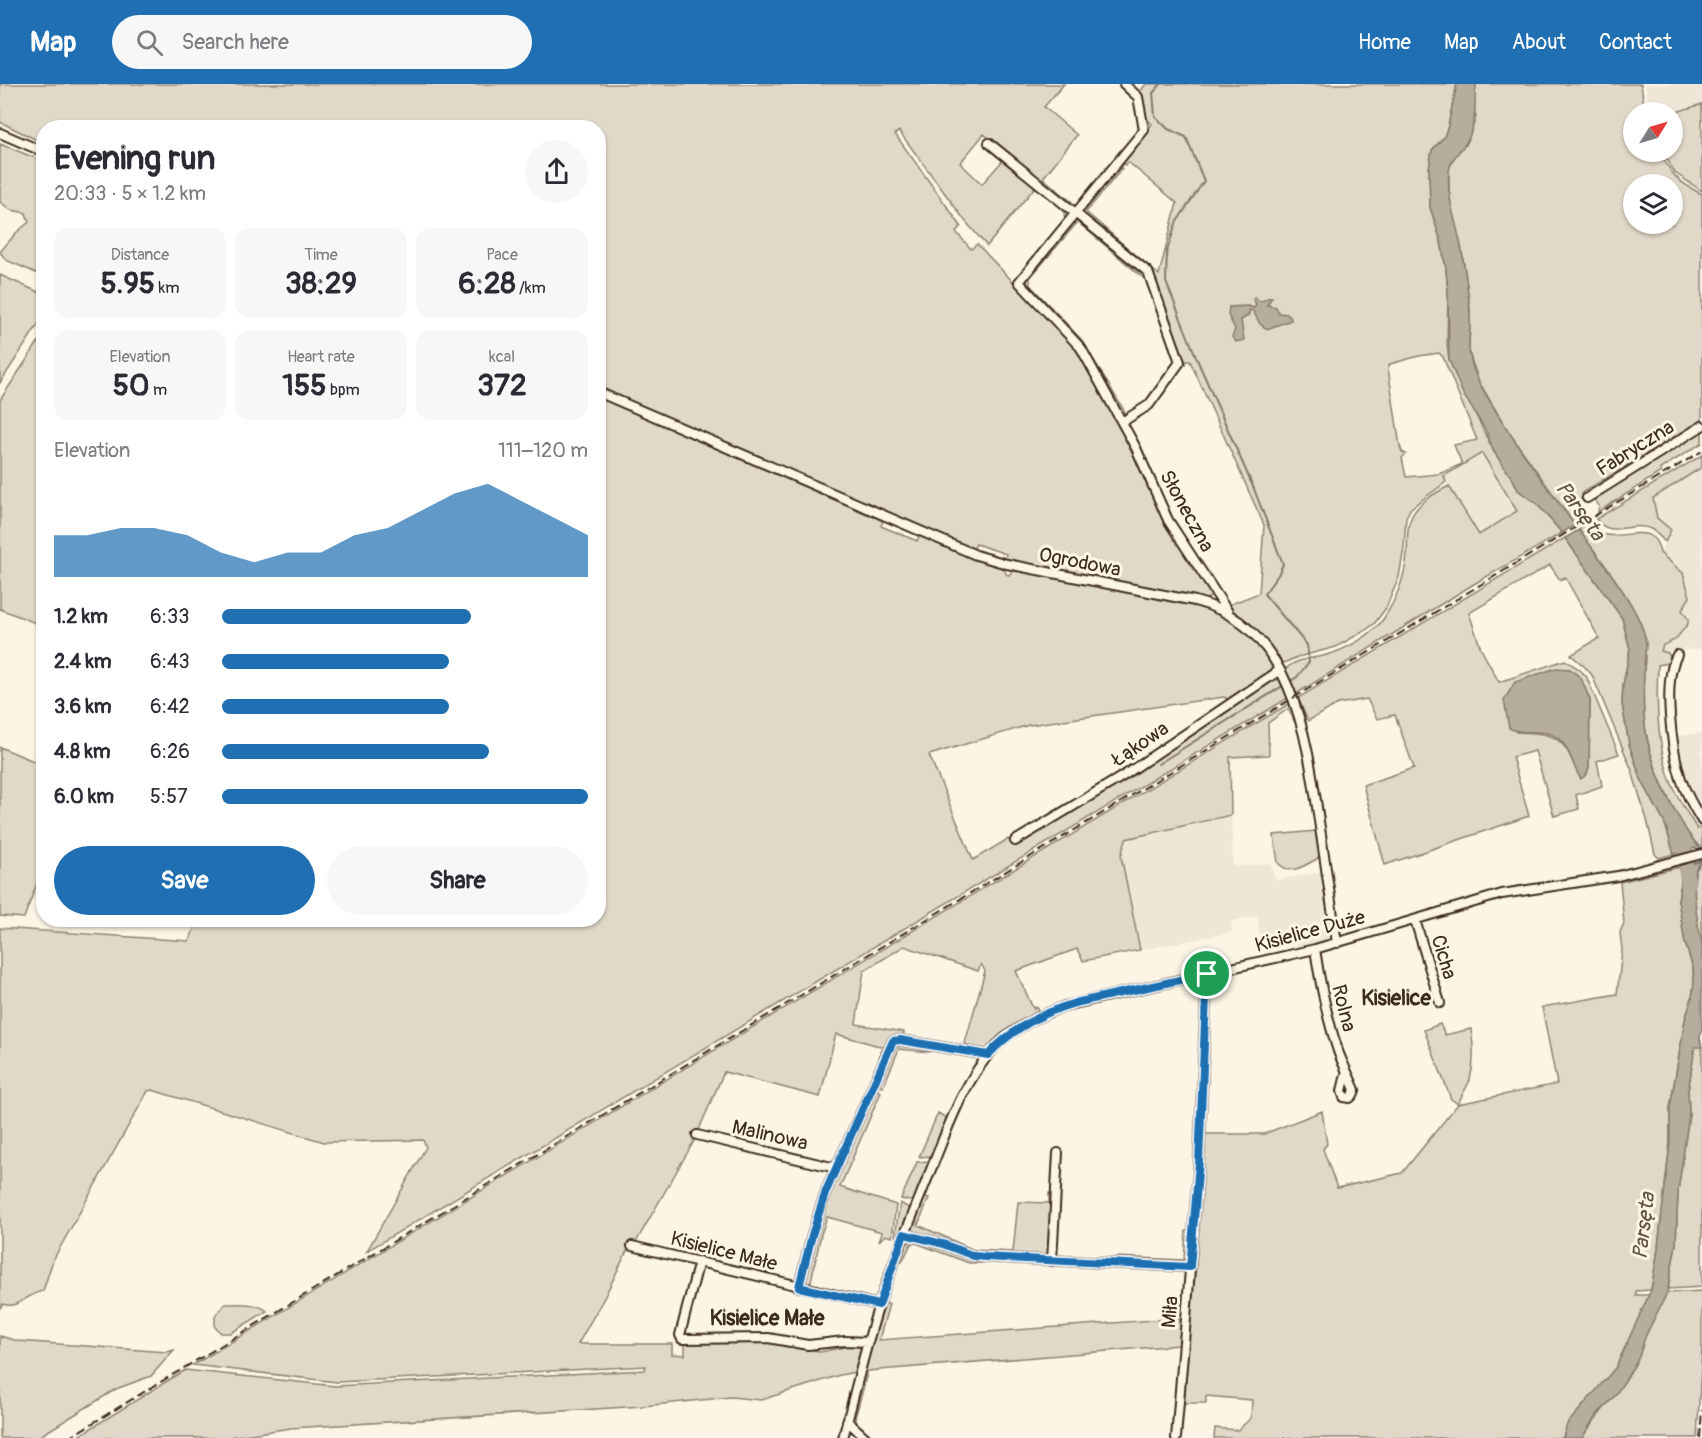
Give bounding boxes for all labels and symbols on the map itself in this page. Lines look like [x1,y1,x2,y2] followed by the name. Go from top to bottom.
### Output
[1623,102,1683,162] north arrow
[1592,414,1678,482] street label: Fabryczna
[1154,466,1220,556] street label: Słoneczna
[1549,476,1611,547] water label: Parsęta
[1037,542,1123,582] street label: Ogrodowa
[1105,716,1173,773] street label: Łąkowa
[1252,904,1368,958] street label: Kisielice Duże
[1426,932,1462,982] street label: Cicha
[1181,948,1232,999] pin
[1326,982,1362,1034] street label: Rolna
[1361,985,1431,1012] district label: Kisielice
[730,1114,810,1156] street label: Malinowa
[1627,1190,1662,1261] water label: Parsęta
[668,1226,780,1276] street label: Kisielice Małe
[1156,1295,1184,1329] street label: Miła
[710,1305,825,1332] district label: Kisielice Małe

